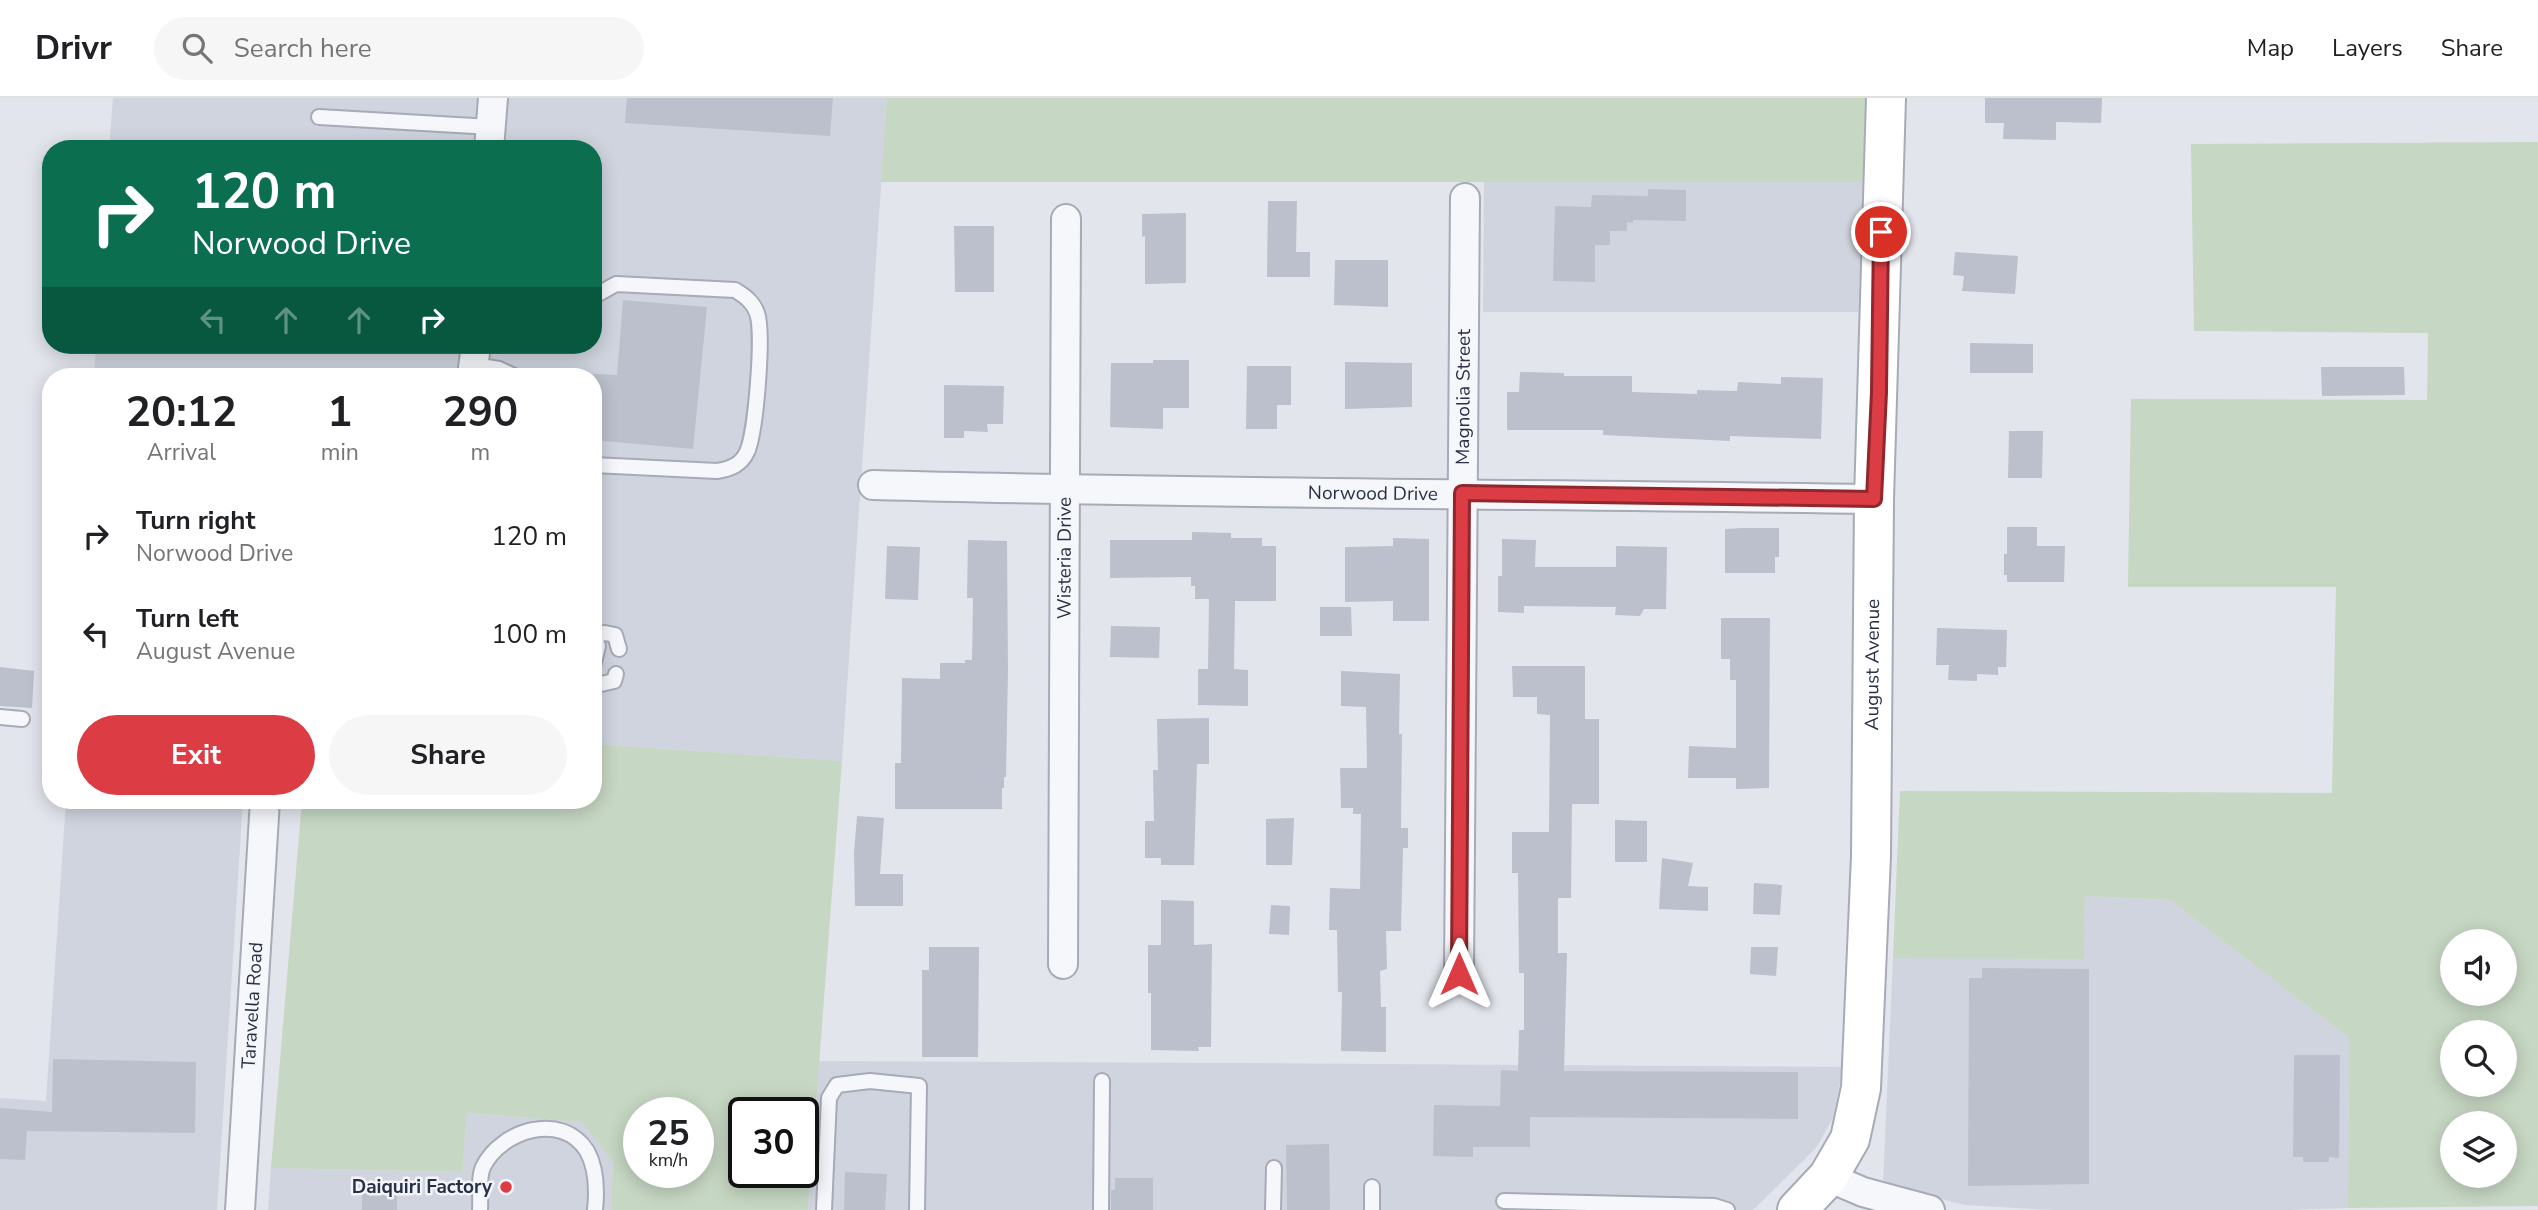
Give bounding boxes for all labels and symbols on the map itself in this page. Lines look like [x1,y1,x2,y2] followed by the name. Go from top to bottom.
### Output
[1851,202,1911,262] pin
[1450,329,1477,465] street label: Magnolia Street
[1308,480,1438,507] street label: Norwood Drive
[1051,497,1078,619] street label: Wisteria Drive
[1859,599,1886,731] street label: August Avenue
[1422,937,1496,1011] position arrow
[236,941,269,1070] street label: Taravella Road
[728,1097,819,1188] speed limit sign: 30
[352,1174,493,1200] place label: Daiquiri Factory
[498,1179,514,1195] marker: Daiquiri Factory

